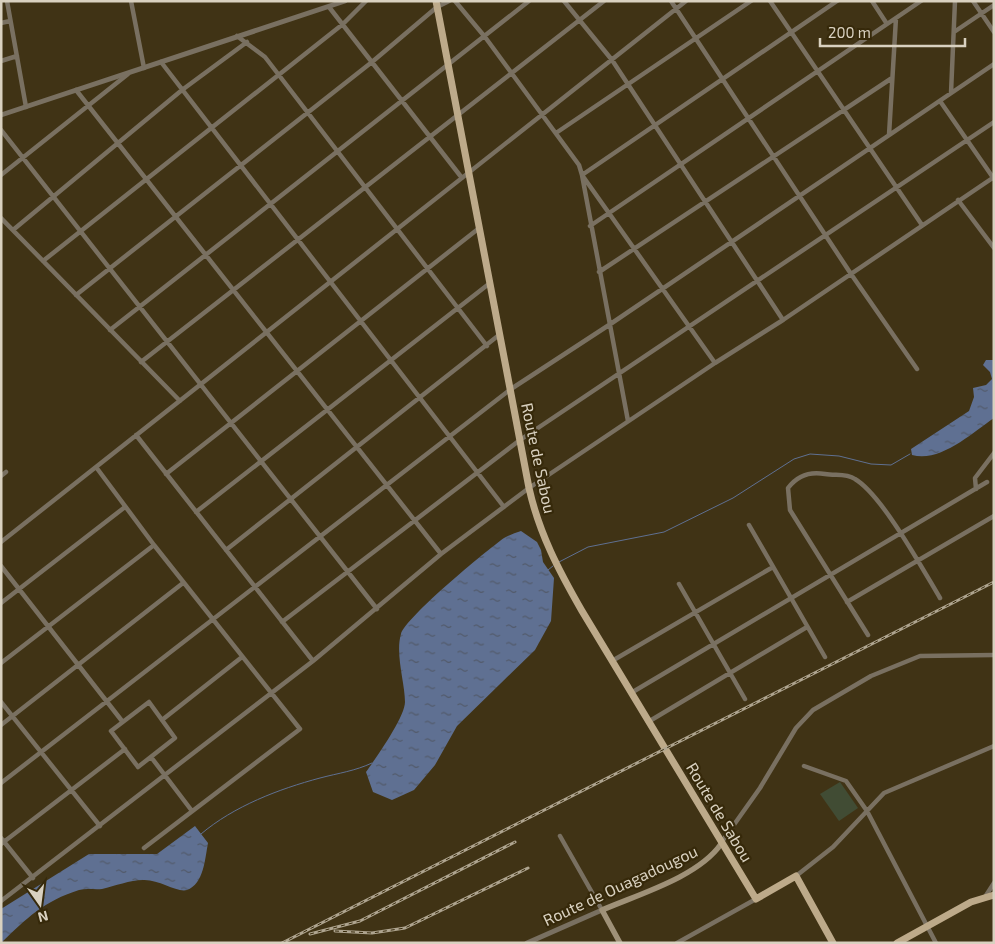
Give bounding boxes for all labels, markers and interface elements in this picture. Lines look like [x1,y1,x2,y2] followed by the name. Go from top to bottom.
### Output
[820,15,965,47] scale bar
[828,23,871,41] text: 200 m
[518,401,560,515] street label: Route de Sabou
[683,759,757,865] street label: Route de Sabou
[540,841,700,929] street label: Route de Ouagadougou
[15,879,65,929] north arrow
[36,908,50,927] text: N

